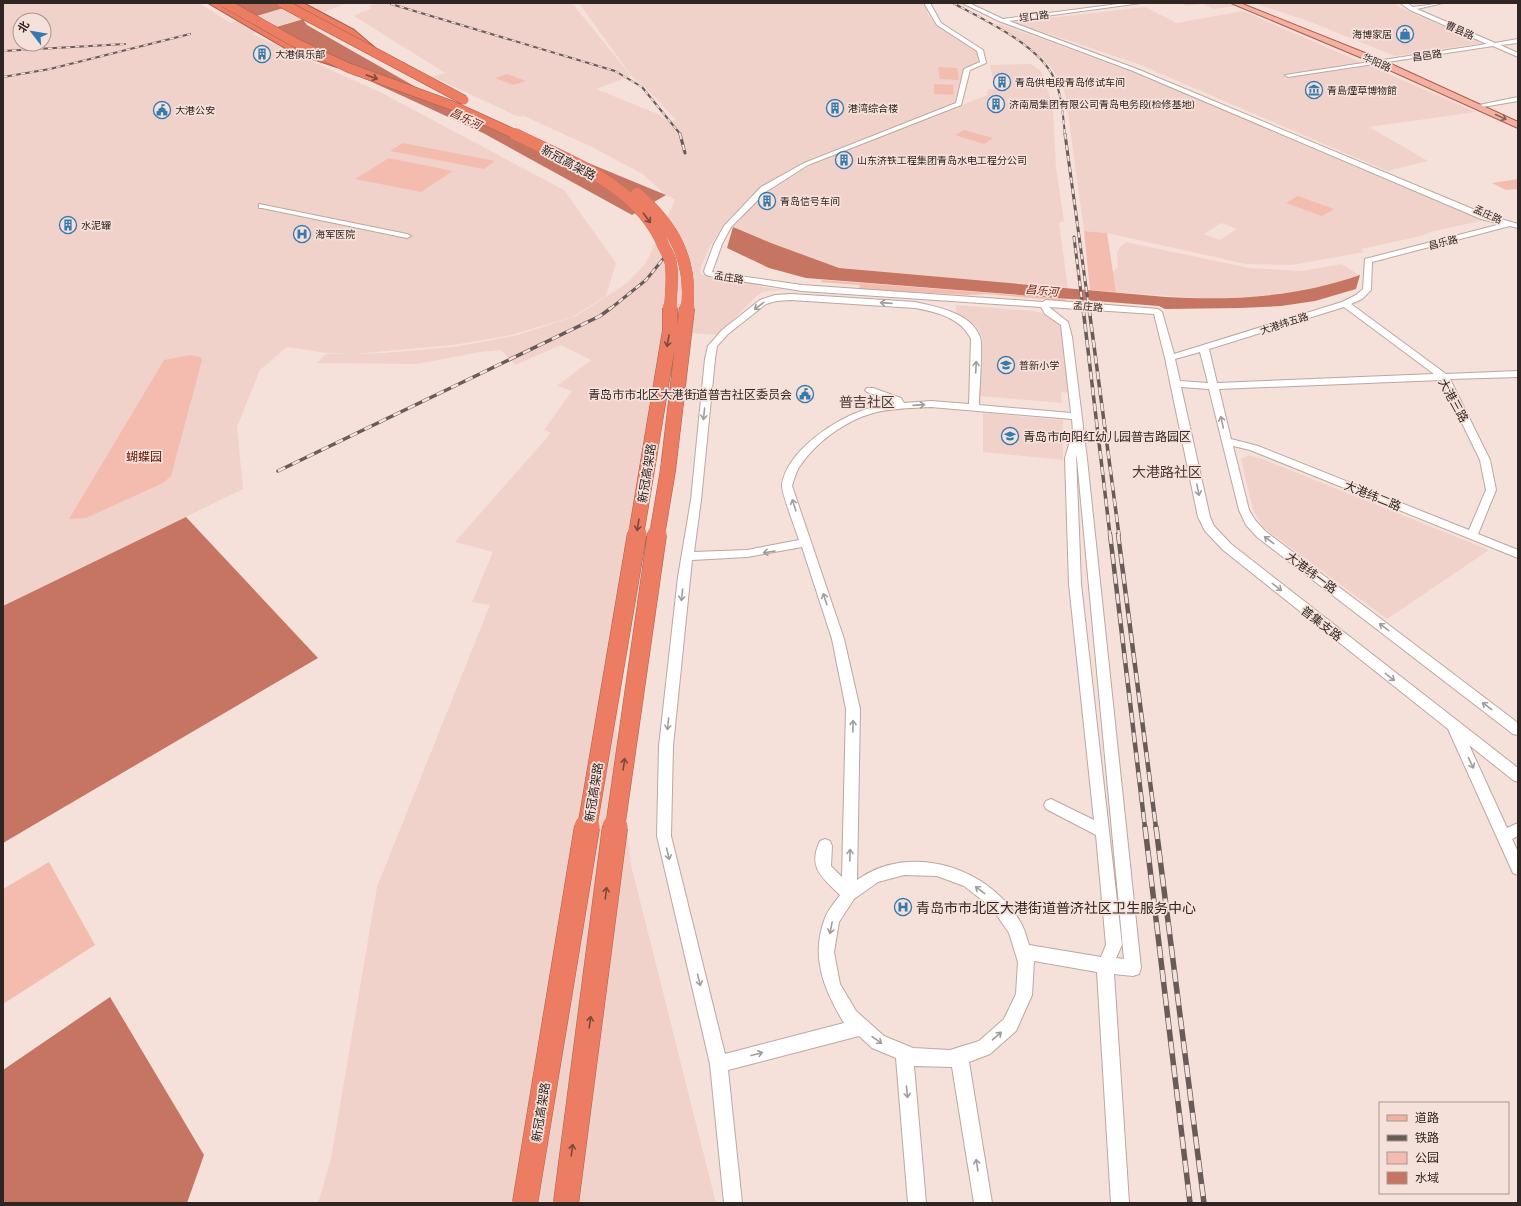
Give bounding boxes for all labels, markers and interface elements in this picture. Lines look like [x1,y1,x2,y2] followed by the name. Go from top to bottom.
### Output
[1018,8,1050,24] street label: 埕口路
[12,12,52,52] north arrow
[15,19,31,35] text: 北
[1444,19,1476,41] street label: 曹县路
[1395,24,1415,44] shop icon: 海博家居
[1352,28,1392,40] place label: 海博家居
[252,44,272,64] building icon: 大港俱乐部
[1411,47,1443,63] street label: 昌邑路
[275,48,325,60] place label: 大港俱乐部
[1361,51,1393,73] street label: 华阳路
[992,72,1012,92] building icon: 青岛供电段青岛修试车间
[365,73,377,81] one-way arrow
[1015,76,1125,88] place label: 青岛供电段青岛修试车间
[1304,80,1324,100] museum icon: 青島煙草博物館
[1327,84,1397,96] place label: 青島煙草博物館
[986,94,1006,114] building icon: 济南局集团有限公司青岛电务段(检修基地)
[825,98,845,118] building icon: 港湾综合楼
[1009,98,1195,110] place label: 济南局集团有限公司青岛电务段(检修基地)
[152,100,172,120] public building icon: 大港公安
[848,102,898,114] place label: 港湾综合楼
[175,104,215,116] place label: 大港公安
[448,105,486,132] water label: 昌乐河
[1495,114,1507,121] one-way arrow
[539,142,599,182] street label: 新冠高架路
[834,150,854,170] building icon: 山东济铁工程集团青岛水电工程分公司
[857,154,1027,166] place label: 山东济铁工程集团青岛水电工程分公司
[757,191,777,211] building icon: 青岛信号车间
[780,195,840,207] place label: 青岛信号车间
[1472,202,1504,226] street label: 孟庄路
[642,212,651,223] one-way arrow
[58,215,78,235] building icon: 水泥罐
[81,219,111,231] place label: 水泥罐
[292,224,312,244] hospital icon: 海军医院
[315,228,355,240] place label: 海军医院
[1427,233,1459,251] street label: 昌乐路
[713,269,745,285] street label: 孟庄路
[1025,282,1061,298] water label: 昌乐河
[1073,299,1103,313] street label: 孟庄路
[880,300,893,307] one-way arrow
[753,302,764,310] one-way arrow
[1258,310,1310,336] street label: 大港纬五路
[664,334,672,347] one-way arrow
[996,355,1016,375] school or university icon: 普新小学
[1019,359,1059,371] place label: 普新小学
[972,361,979,374] one-way arrow
[1436,376,1472,424] street label: 大港三路
[795,384,815,404] public building icon: 青岛市市北区大港街道普吉社区委员会
[588,387,792,401] place label: 青岛市市北区大港街道普吉社区委员会
[839,393,895,410] district label: 普吉社区
[912,401,925,408] one-way arrow
[701,407,708,420] one-way arrow
[1218,416,1226,429] one-way arrow
[1000,426,1020,446] school or university icon: 青岛市向阳红幼儿园普吉路园区
[1023,429,1191,443] place label: 青岛市向阳红幼儿园普吉路园区
[634,442,658,504] street label: 新冠高架路
[126,449,162,463] park label: 蝴蝶园
[1132,463,1202,480] district label: 大港路社区
[1343,477,1403,513] street label: 大港纬二路
[1194,484,1202,497] one-way arrow
[789,500,797,512] one-way arrow
[634,518,642,531] one-way arrow
[1264,536,1275,544] one-way arrow
[763,548,776,556] one-way arrow
[1284,548,1340,596] street label: 大港纬一路
[1272,583,1283,591] one-way arrow
[678,588,686,601] one-way arrow
[821,593,829,605] one-way arrow
[1299,603,1345,643] street label: 普集支路
[1378,623,1389,632] one-way arrow
[1385,672,1396,681] one-way arrow
[1482,702,1493,711] one-way arrow
[665,717,672,730] one-way arrow
[849,720,857,733] one-way arrow
[1468,757,1475,769] one-way arrow
[620,758,628,771] one-way arrow
[581,761,605,823] street label: 新冠高架路
[665,847,673,860] one-way arrow
[846,849,854,862] one-way arrow
[975,885,986,894] one-way arrow
[602,887,610,900] one-way arrow
[893,897,913,917] hospital icon: 青岛市市北区大港街道普济社区卫生服务中心
[916,899,1196,916] place label: 青岛市市北区大港街道普济社区卫生服务中心
[827,921,835,934] one-way arrow
[695,973,703,986] one-way arrow
[586,1016,594,1029] one-way arrow
[992,1032,1002,1041] one-way arrow
[871,1036,882,1044] one-way arrow
[750,1050,763,1058] one-way arrow
[528,1081,552,1143] street label: 新冠高架路
[904,1085,911,1098] one-way arrow
[1379,1102,1509,1194] legend
[1415,1110,1439,1124] text: 道路
[1415,1130,1439,1144] text: 铁路
[568,1144,576,1157] one-way arrow
[1415,1150,1439,1164] text: 公园
[973,1158,981,1171] one-way arrow
[1415,1170,1439,1184] text: 水域

